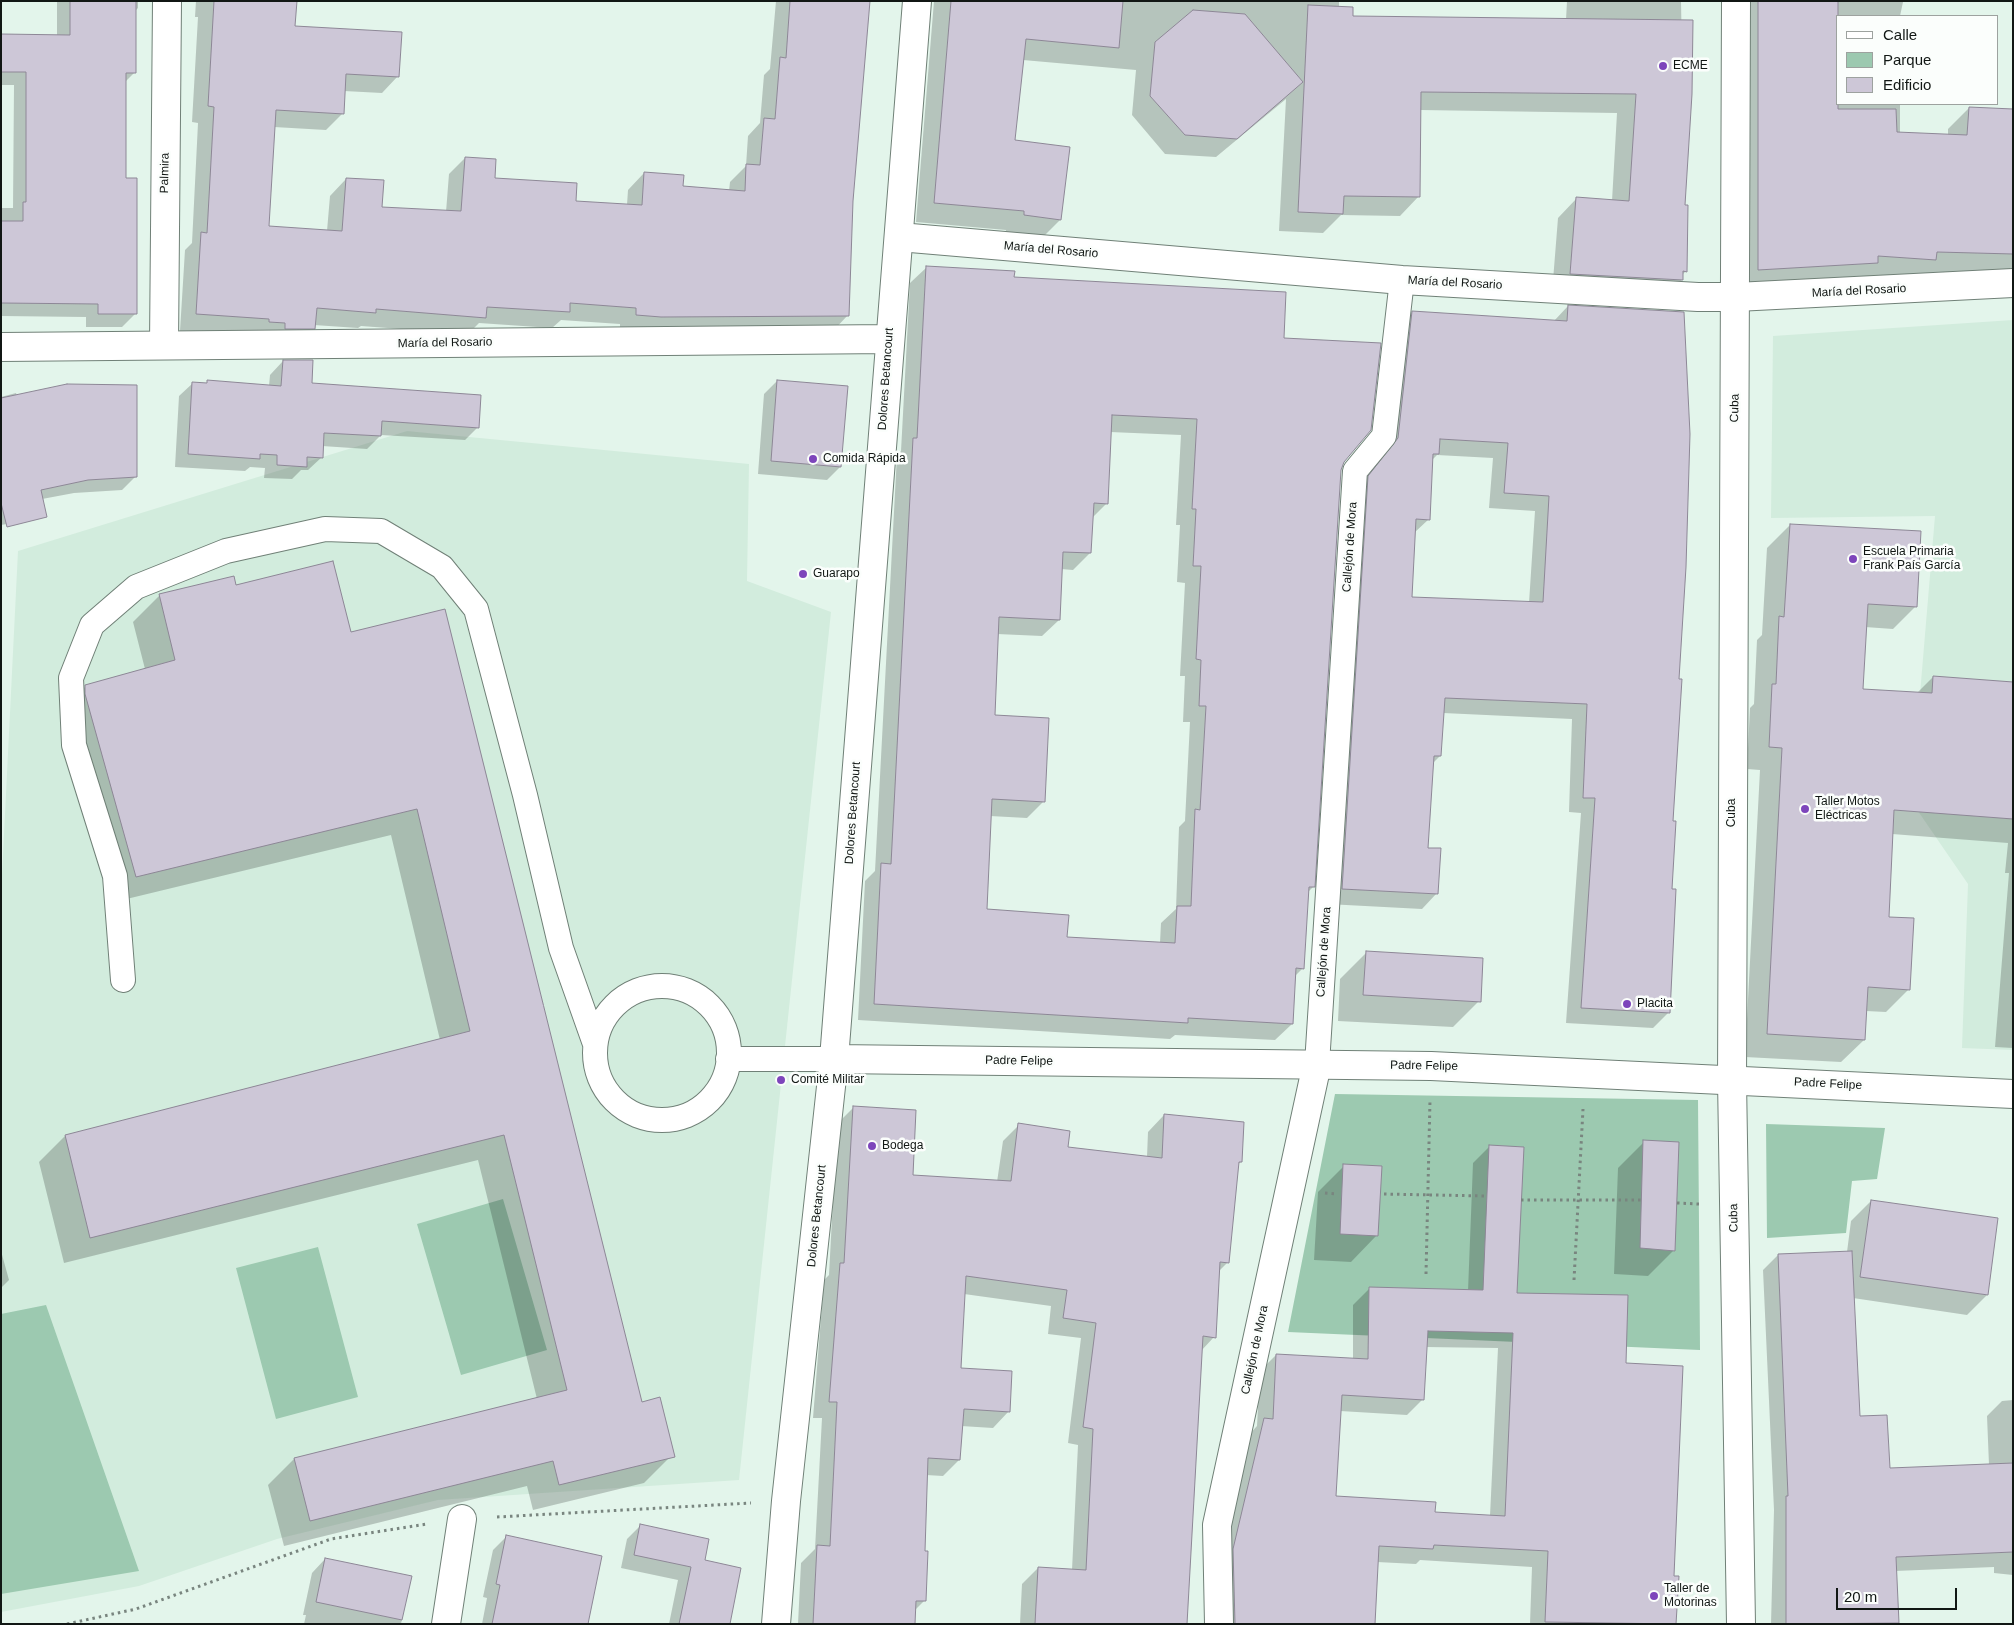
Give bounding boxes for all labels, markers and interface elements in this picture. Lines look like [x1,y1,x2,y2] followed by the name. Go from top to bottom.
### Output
[1836,15,1999,105] legend
[1883,26,1917,43] text: Calle
[1883,51,1931,68] text: Parque
[1673,59,1708,73] place label: ECME
[1657,60,1669,72] marker: ECME
[1883,76,1931,93] text: Edificio
[157,153,173,193] street label: Palmira
[1003,239,1099,261] street label: María del Rosario
[1407,273,1503,293] street label: María del Rosario
[1811,281,1907,301] street label: María del Rosario
[875,327,897,431] street label: Dolores Betancourt
[398,335,492,351] street label: María del Rosario
[1728,394,1742,422] street label: Cuba
[823,452,906,466] place label: Comida Rápida
[807,453,819,465] marker: Comida Rápida
[1340,501,1360,593] street label: Callejón de Mora
[1863,545,1960,573] place label: Escuela Primaria Frank País García
[1847,553,1859,565] marker: Escuela Primaria Frank País García
[813,567,860,581] place label: Guarapo
[797,568,809,580] marker: Guarapo
[842,761,864,865] street label: Dolores Betancourt
[1815,795,1880,823] place label: Taller Motos Eléctricas
[1725,799,1739,827] street label: Cuba
[1799,803,1811,815] marker: Taller Motos Eléctricas
[1314,906,1334,998] street label: Callejón de Mora
[1637,997,1673,1011] place label: Placita
[1621,998,1633,1010] marker: Placita
[985,1053,1053,1069] street label: Padre Felipe
[1390,1058,1458,1074] street label: Padre Felipe
[791,1073,864,1087] place label: Comité Militar
[775,1074,787,1086] marker: Comité Militar
[1794,1075,1862,1093] street label: Padre Felipe
[882,1139,923,1153] place label: Bodega
[866,1140,878,1152] marker: Bodega
[804,1164,830,1268] street label: Dolores Betancourt
[1727,1204,1741,1232] street label: Cuba
[1239,1304,1271,1396] street label: Callejón de Mora
[1839,1578,1960,1610] scale bar
[1664,1582,1717,1610] place label: Taller de Motorinas
[1844,1588,1877,1605] text: 20 m
[1648,1590,1660,1602] marker: Taller de Motorinas

